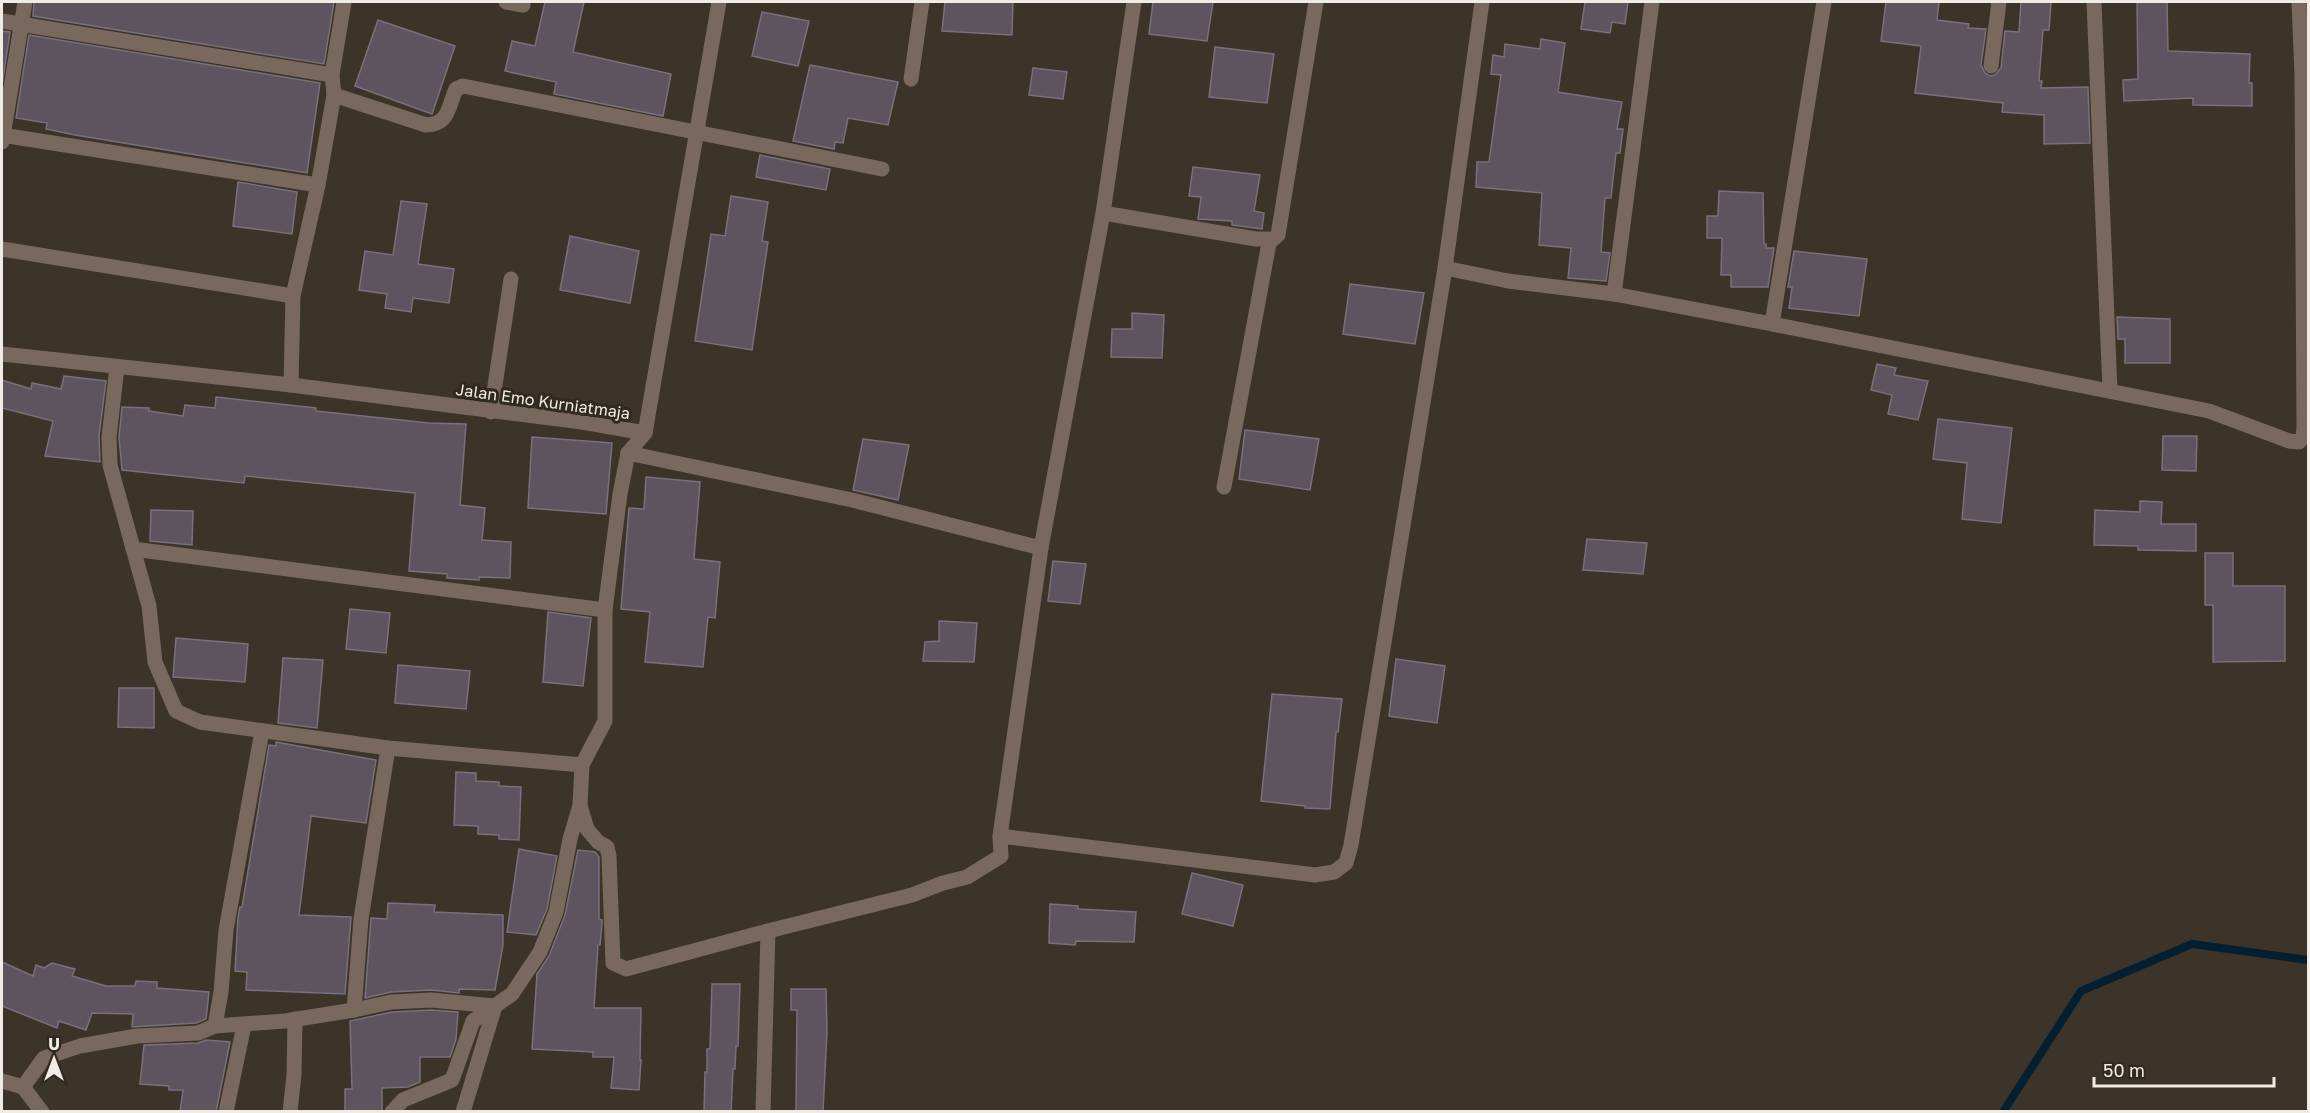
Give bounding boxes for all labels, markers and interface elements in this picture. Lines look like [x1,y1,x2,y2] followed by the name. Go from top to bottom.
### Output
[454,379,632,423] street label: Jalan Emo Kurniatmaja
[24,1029,84,1089] north arrow
[48,1034,60,1054] text: U
[2094,1050,2274,1088] scale bar
[2103,1059,2145,1081] text: 50 m

